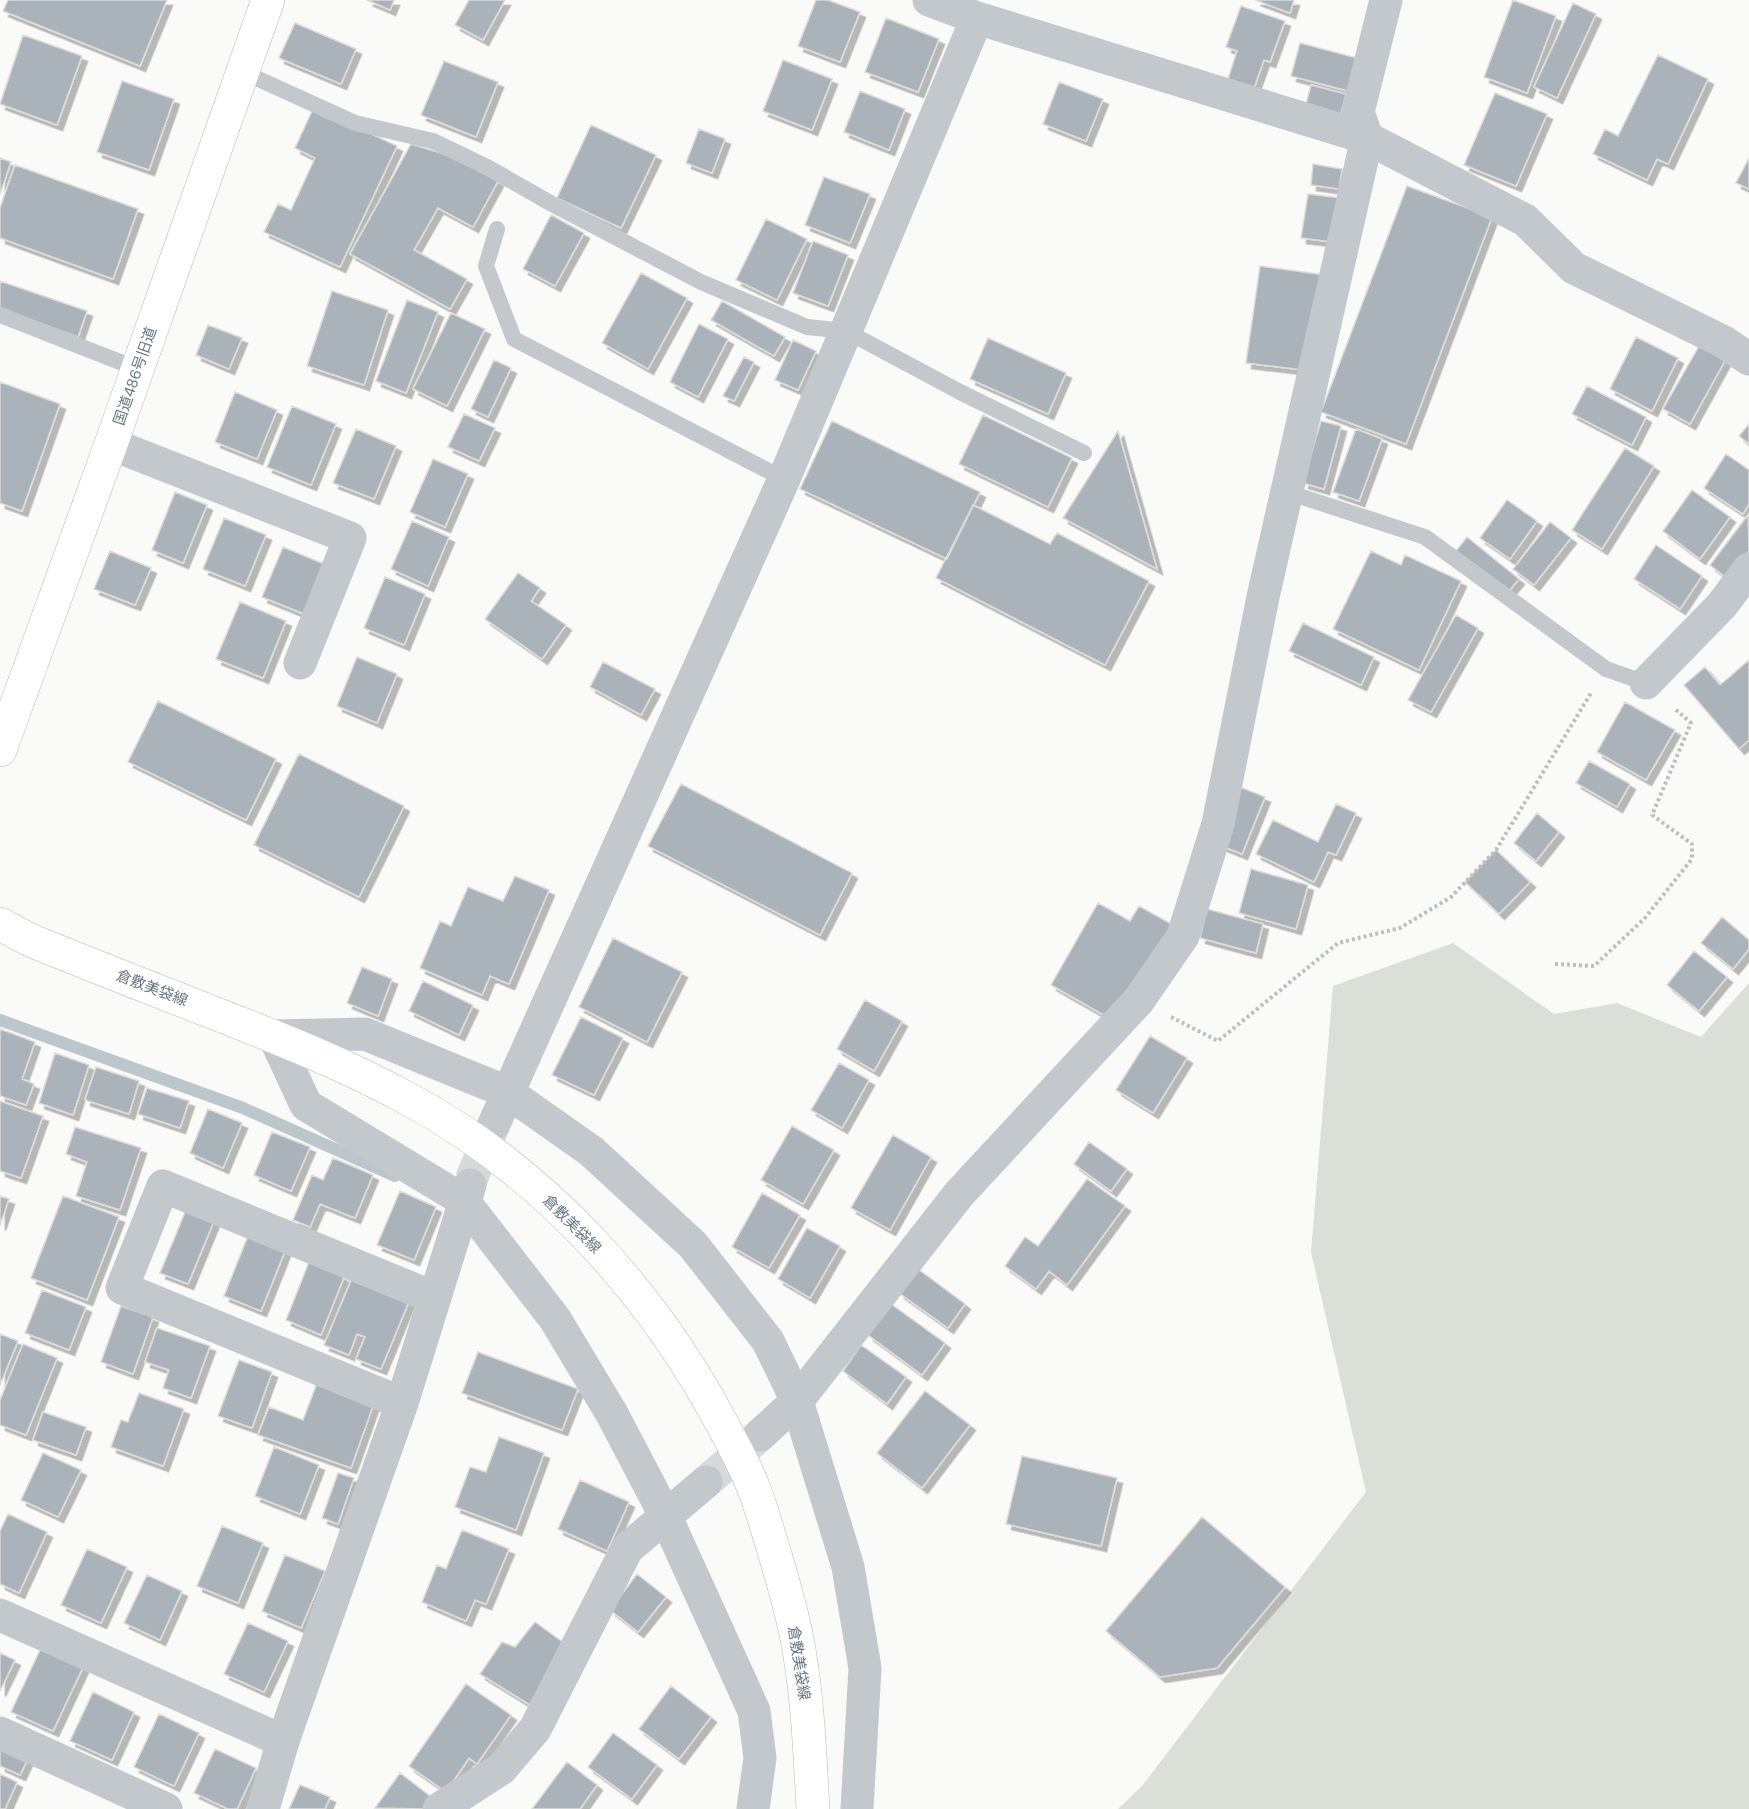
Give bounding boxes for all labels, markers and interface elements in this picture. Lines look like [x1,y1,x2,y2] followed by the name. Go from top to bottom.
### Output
[109,324,161,428] street label: 国道486号旧道
[113,965,191,1011] street label: 倉敷美袋線
[538,1190,606,1258] street label: 倉敷美袋線
[783,1624,815,1702] street label: 倉敷美袋線

